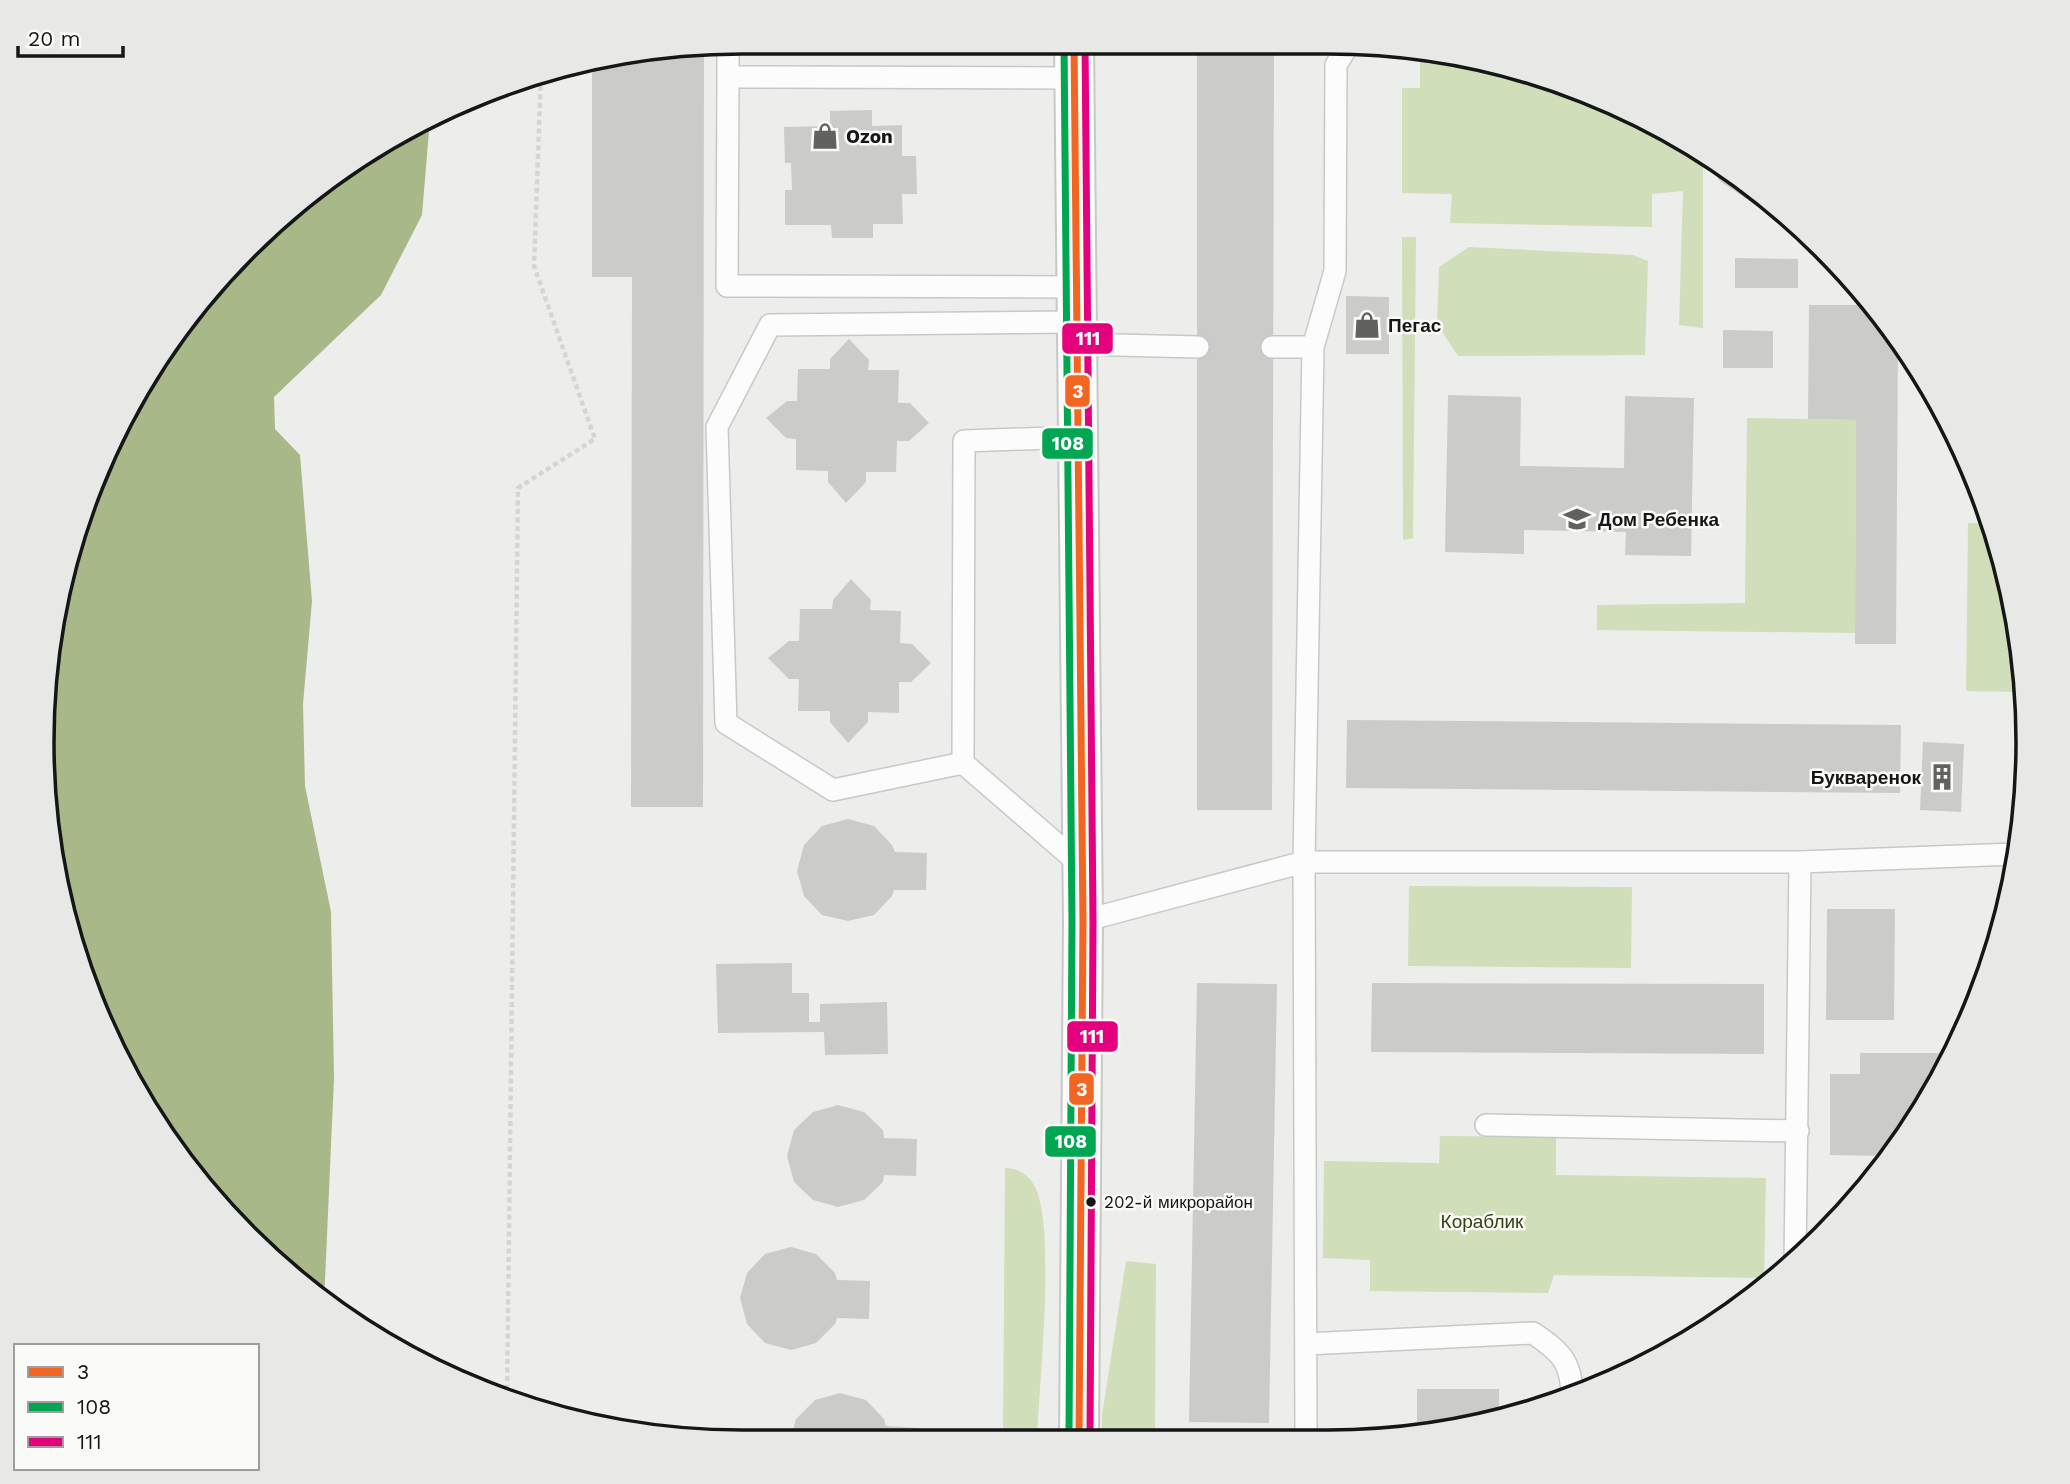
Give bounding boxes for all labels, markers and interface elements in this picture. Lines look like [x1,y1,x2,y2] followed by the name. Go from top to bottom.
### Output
[18,14,122,58] scale bar
[28,26,80,51] text: 20 m
[810,121,840,151] shop icon: Ozon
[846,125,893,148] place label: Ozon
[1352,310,1382,340] shop icon: Пегас
[1388,314,1442,337] place label: Пегас
[1061,322,1114,355] line badge: 111
[1076,327,1100,350] text: 111
[1064,374,1091,408] line badge: 3
[1072,380,1084,403] text: 3
[1041,427,1094,460] line badge: 108
[1052,432,1084,455] text: 108
[1562,504,1592,534] school or university icon: Дом Ребенка
[1598,508,1719,531] place label: Дом Ребенка
[1927,762,1957,792] building icon: Букваренок
[1811,766,1921,789] place label: Букваренок
[1066,1020,1119,1053] line badge: 111
[1080,1025,1104,1048] text: 111
[1068,1072,1095,1106] line badge: 3
[1076,1078,1088,1101] text: 3
[1044,1125,1097,1158] line badge: 108
[1055,1130,1087,1153] text: 108
[1104,1192,1253,1212] place label: 202-й микрорайон
[1084,1195,1098,1209] marker: 202-й микрорайон
[1441,1210,1524,1233] park label: Кораблик
[14,1344,259,1470] legend
[77,1359,89,1384] text: 3
[77,1394,111,1419] text: 108
[77,1429,102,1454] text: 111

